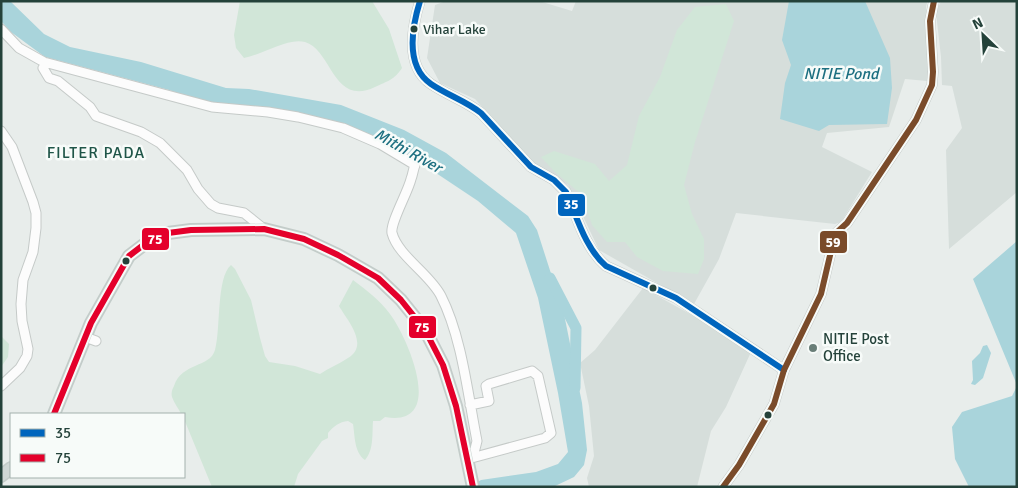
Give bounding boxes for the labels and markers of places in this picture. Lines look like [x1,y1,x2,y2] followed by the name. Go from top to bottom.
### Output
[423,21,486,38] place label: Vihar Lake
[409,24,419,34] marker: Vihar Lake
[121,256,131,266] unlabelled marker
[648,283,658,293] unlabelled marker
[823,330,889,365] place label: NITIE Post Office
[807,342,819,354] marker: NITIE Post Office
[763,410,773,420] unlabelled marker

